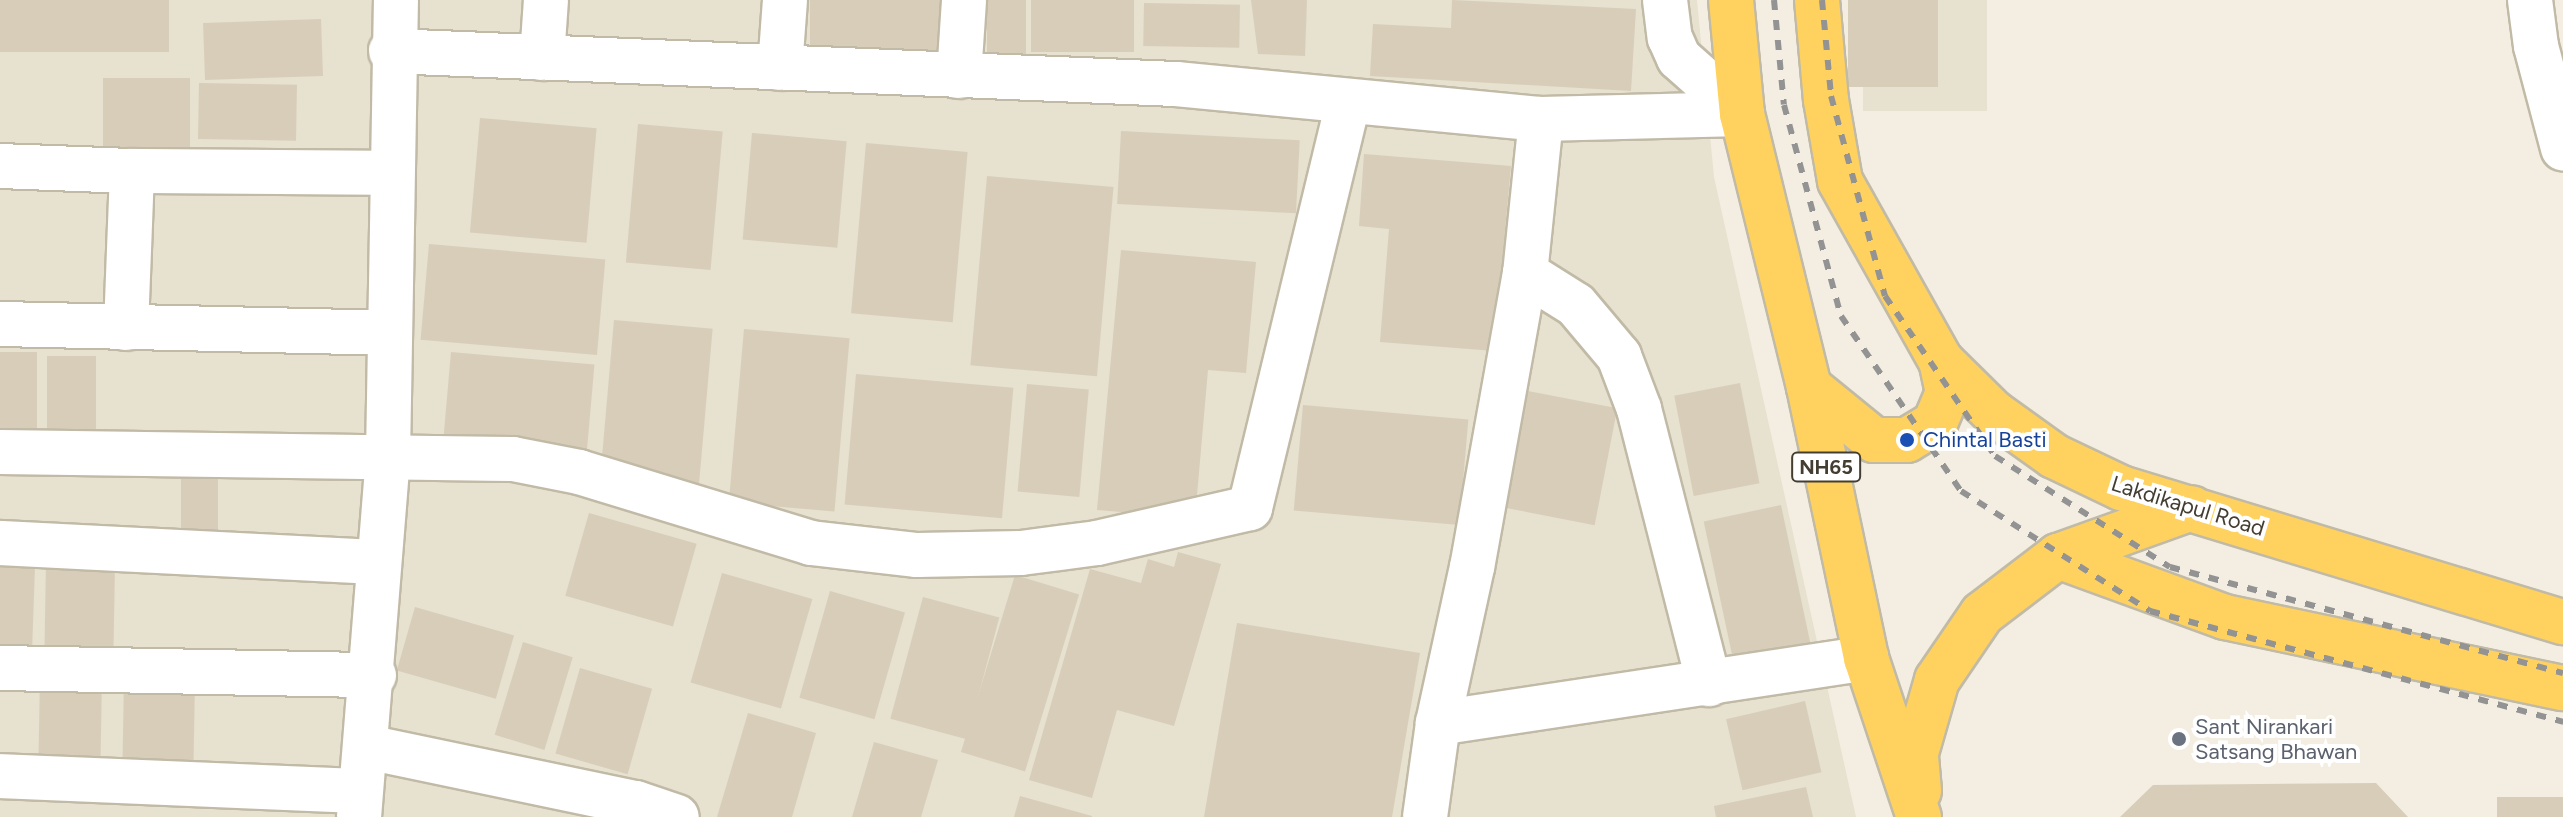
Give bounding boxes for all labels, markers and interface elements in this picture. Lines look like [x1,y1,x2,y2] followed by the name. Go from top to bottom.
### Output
[1923,427,2047,453] place label: Chintal Basti
[1898,431,1916,449] marker: Chintal Basti
[1790,451,1862,483] road number: NH65
[2108,470,2268,542] street label: Lakdikapul Road
[2195,713,2357,764] place label: Sant Nirankari Satsang Bhawan
[2170,730,2188,748] marker: Sant Nirankari Satsang Bhawan

